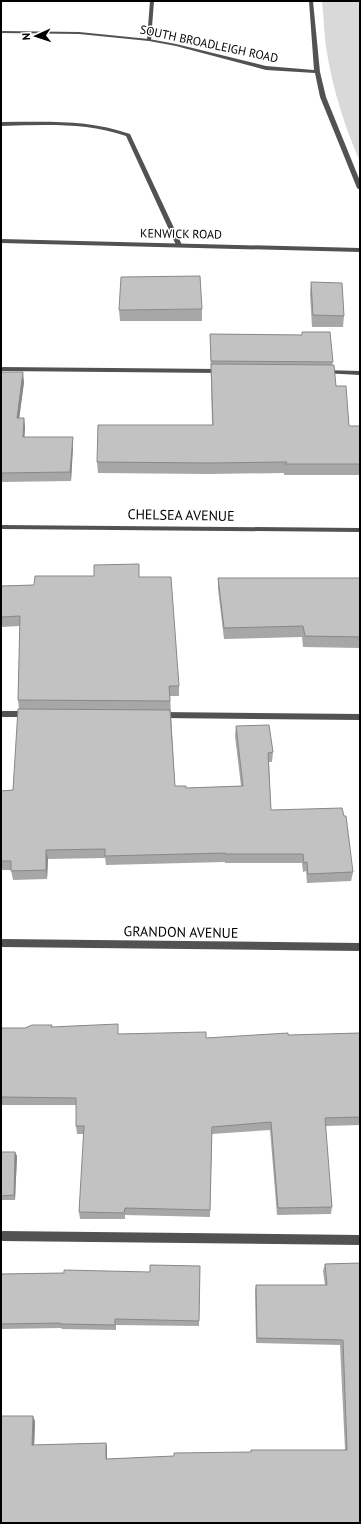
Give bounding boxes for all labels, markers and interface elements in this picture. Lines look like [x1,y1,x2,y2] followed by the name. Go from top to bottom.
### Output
[16,16,56,56] north arrow
[139,22,280,66] street label: SOUTH BROADLEIGH ROAD
[19,33,33,41] text: N
[140,225,222,242] street label: KENWICK ROAD
[127,505,235,525] street label: CHELSEA AVENUE
[124,922,238,942] street label: GRANDON AVENUE

